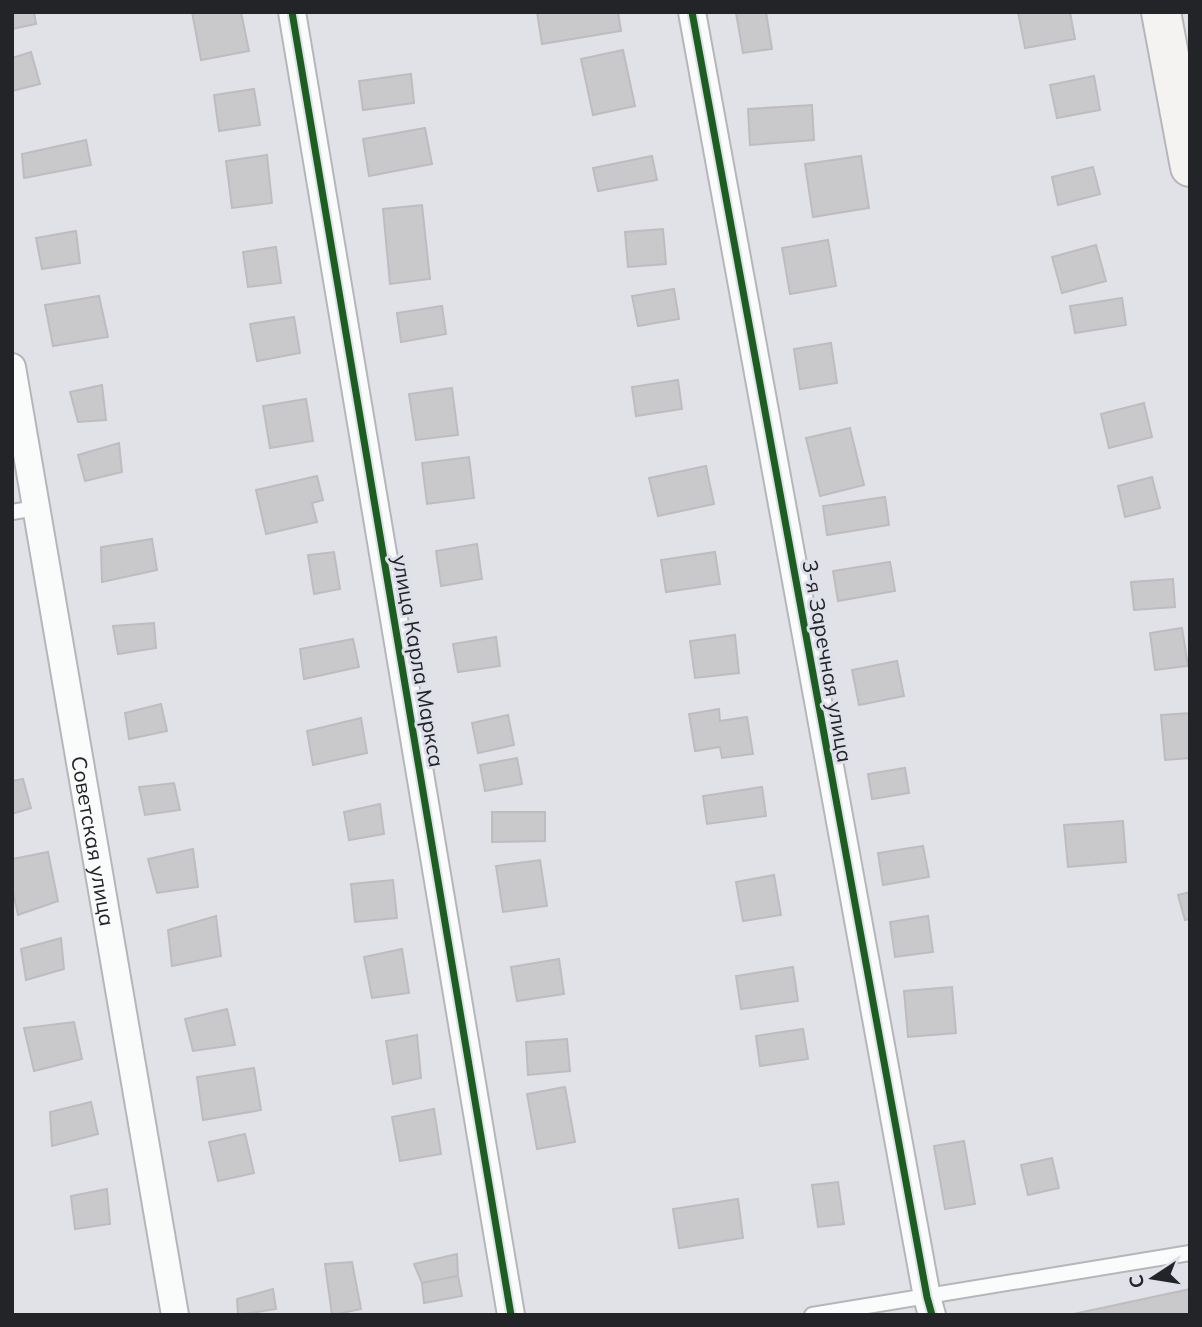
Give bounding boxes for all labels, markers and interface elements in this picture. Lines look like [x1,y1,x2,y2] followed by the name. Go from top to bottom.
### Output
[388,553,450,769] street label: улица Карла Маркса
[797,558,859,764] street label: 3-я Заречная улица
[66,754,121,928] street label: Советская улица
[1118,1243,1188,1313] north arrow
[1123,1273,1149,1290] text: С

